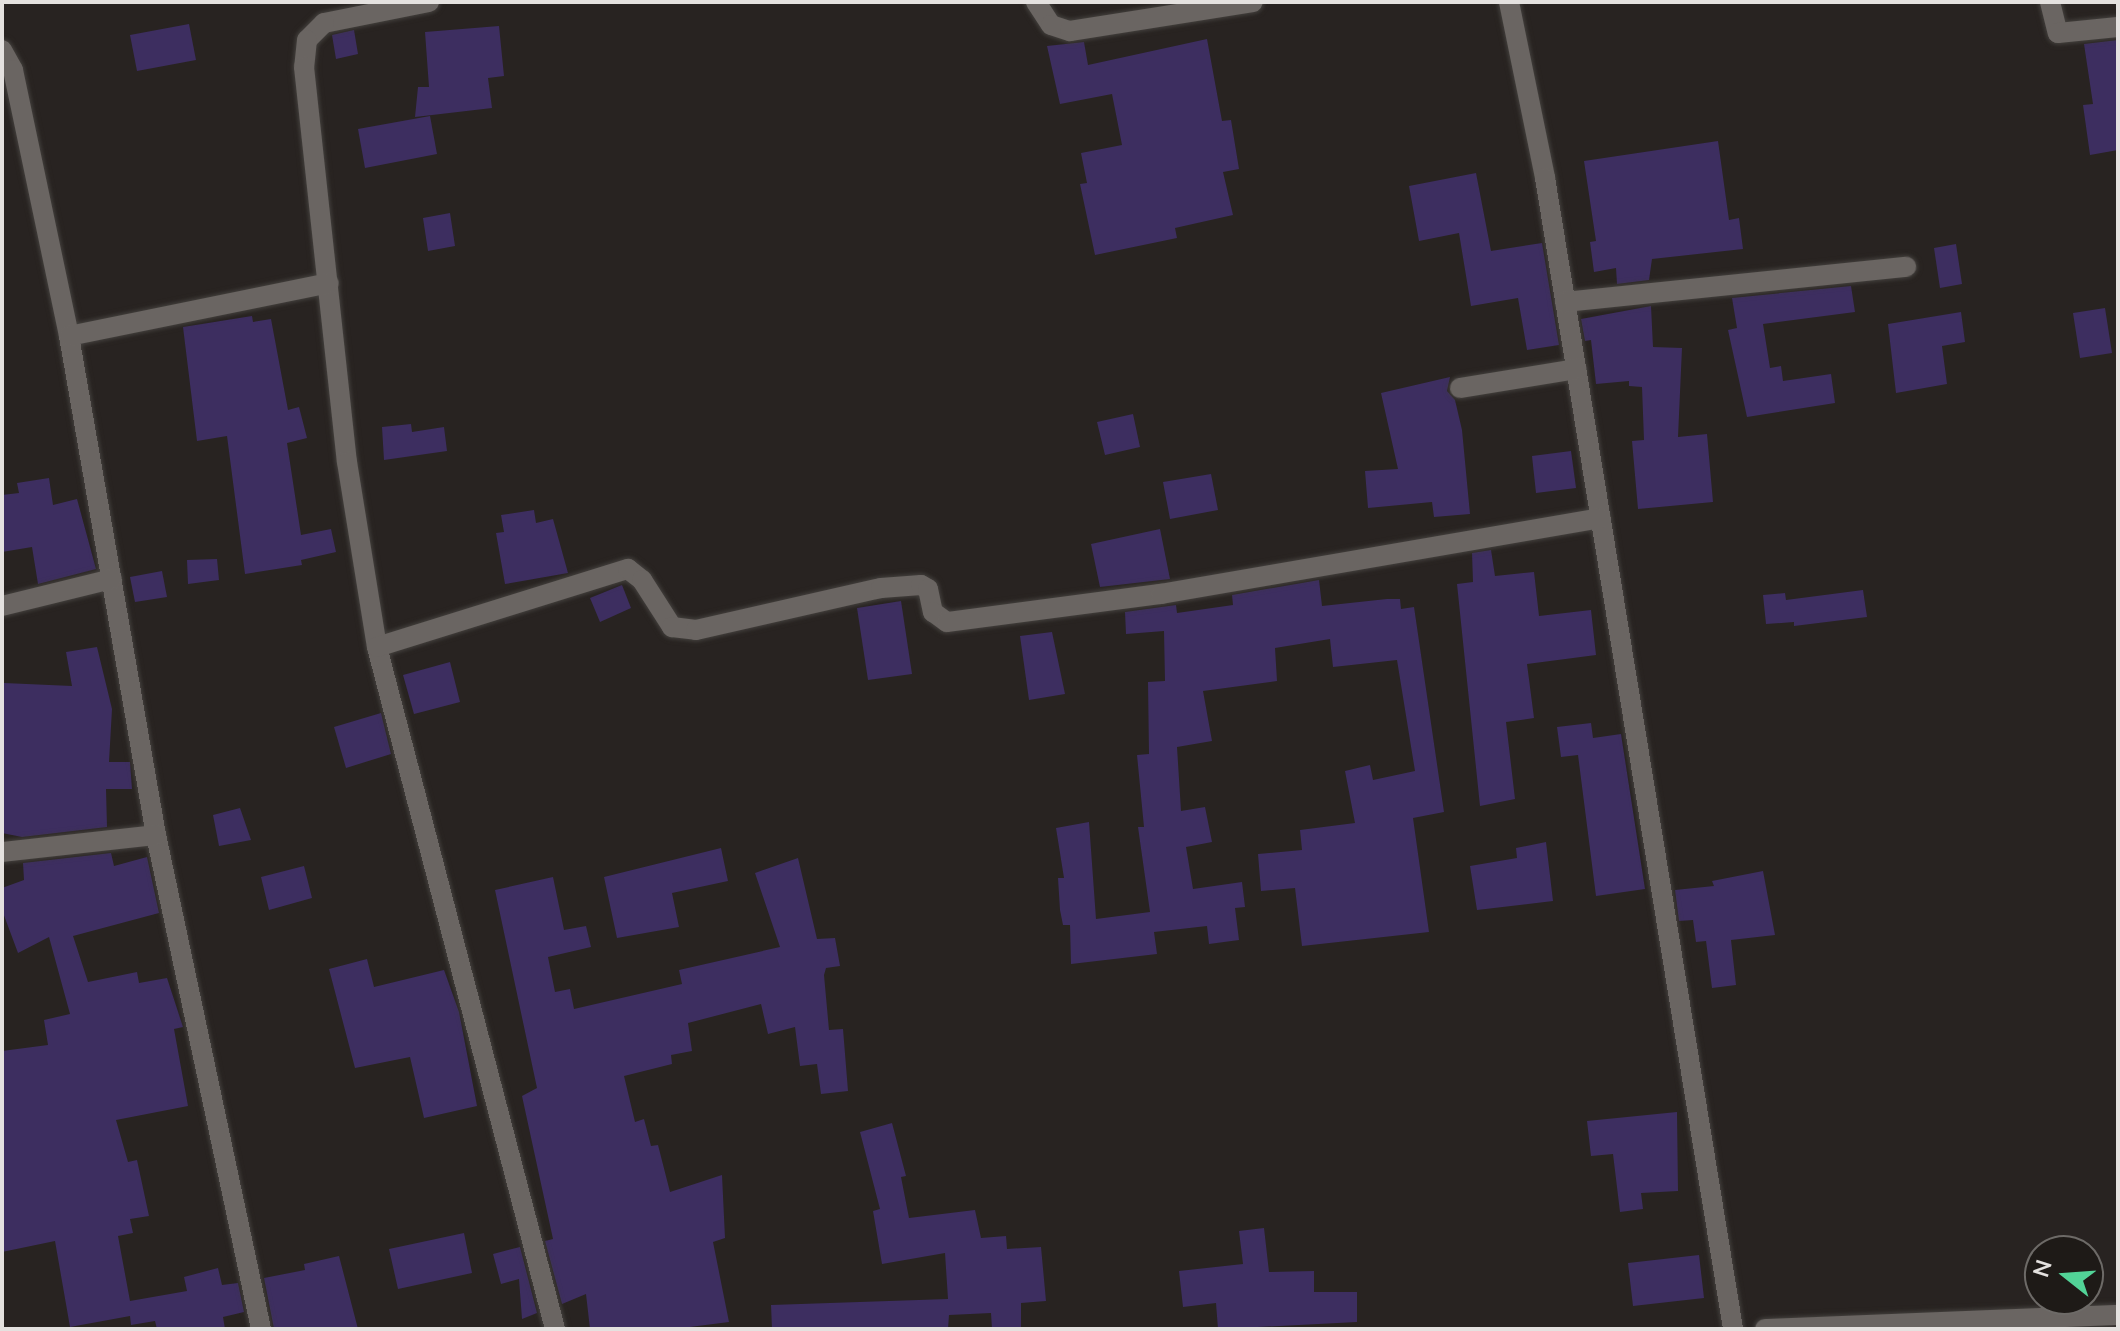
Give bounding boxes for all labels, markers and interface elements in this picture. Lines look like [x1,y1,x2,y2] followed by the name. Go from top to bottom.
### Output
[2024,1235,2104,1315] north arrow
[2026,1256,2060,1281] text: N

